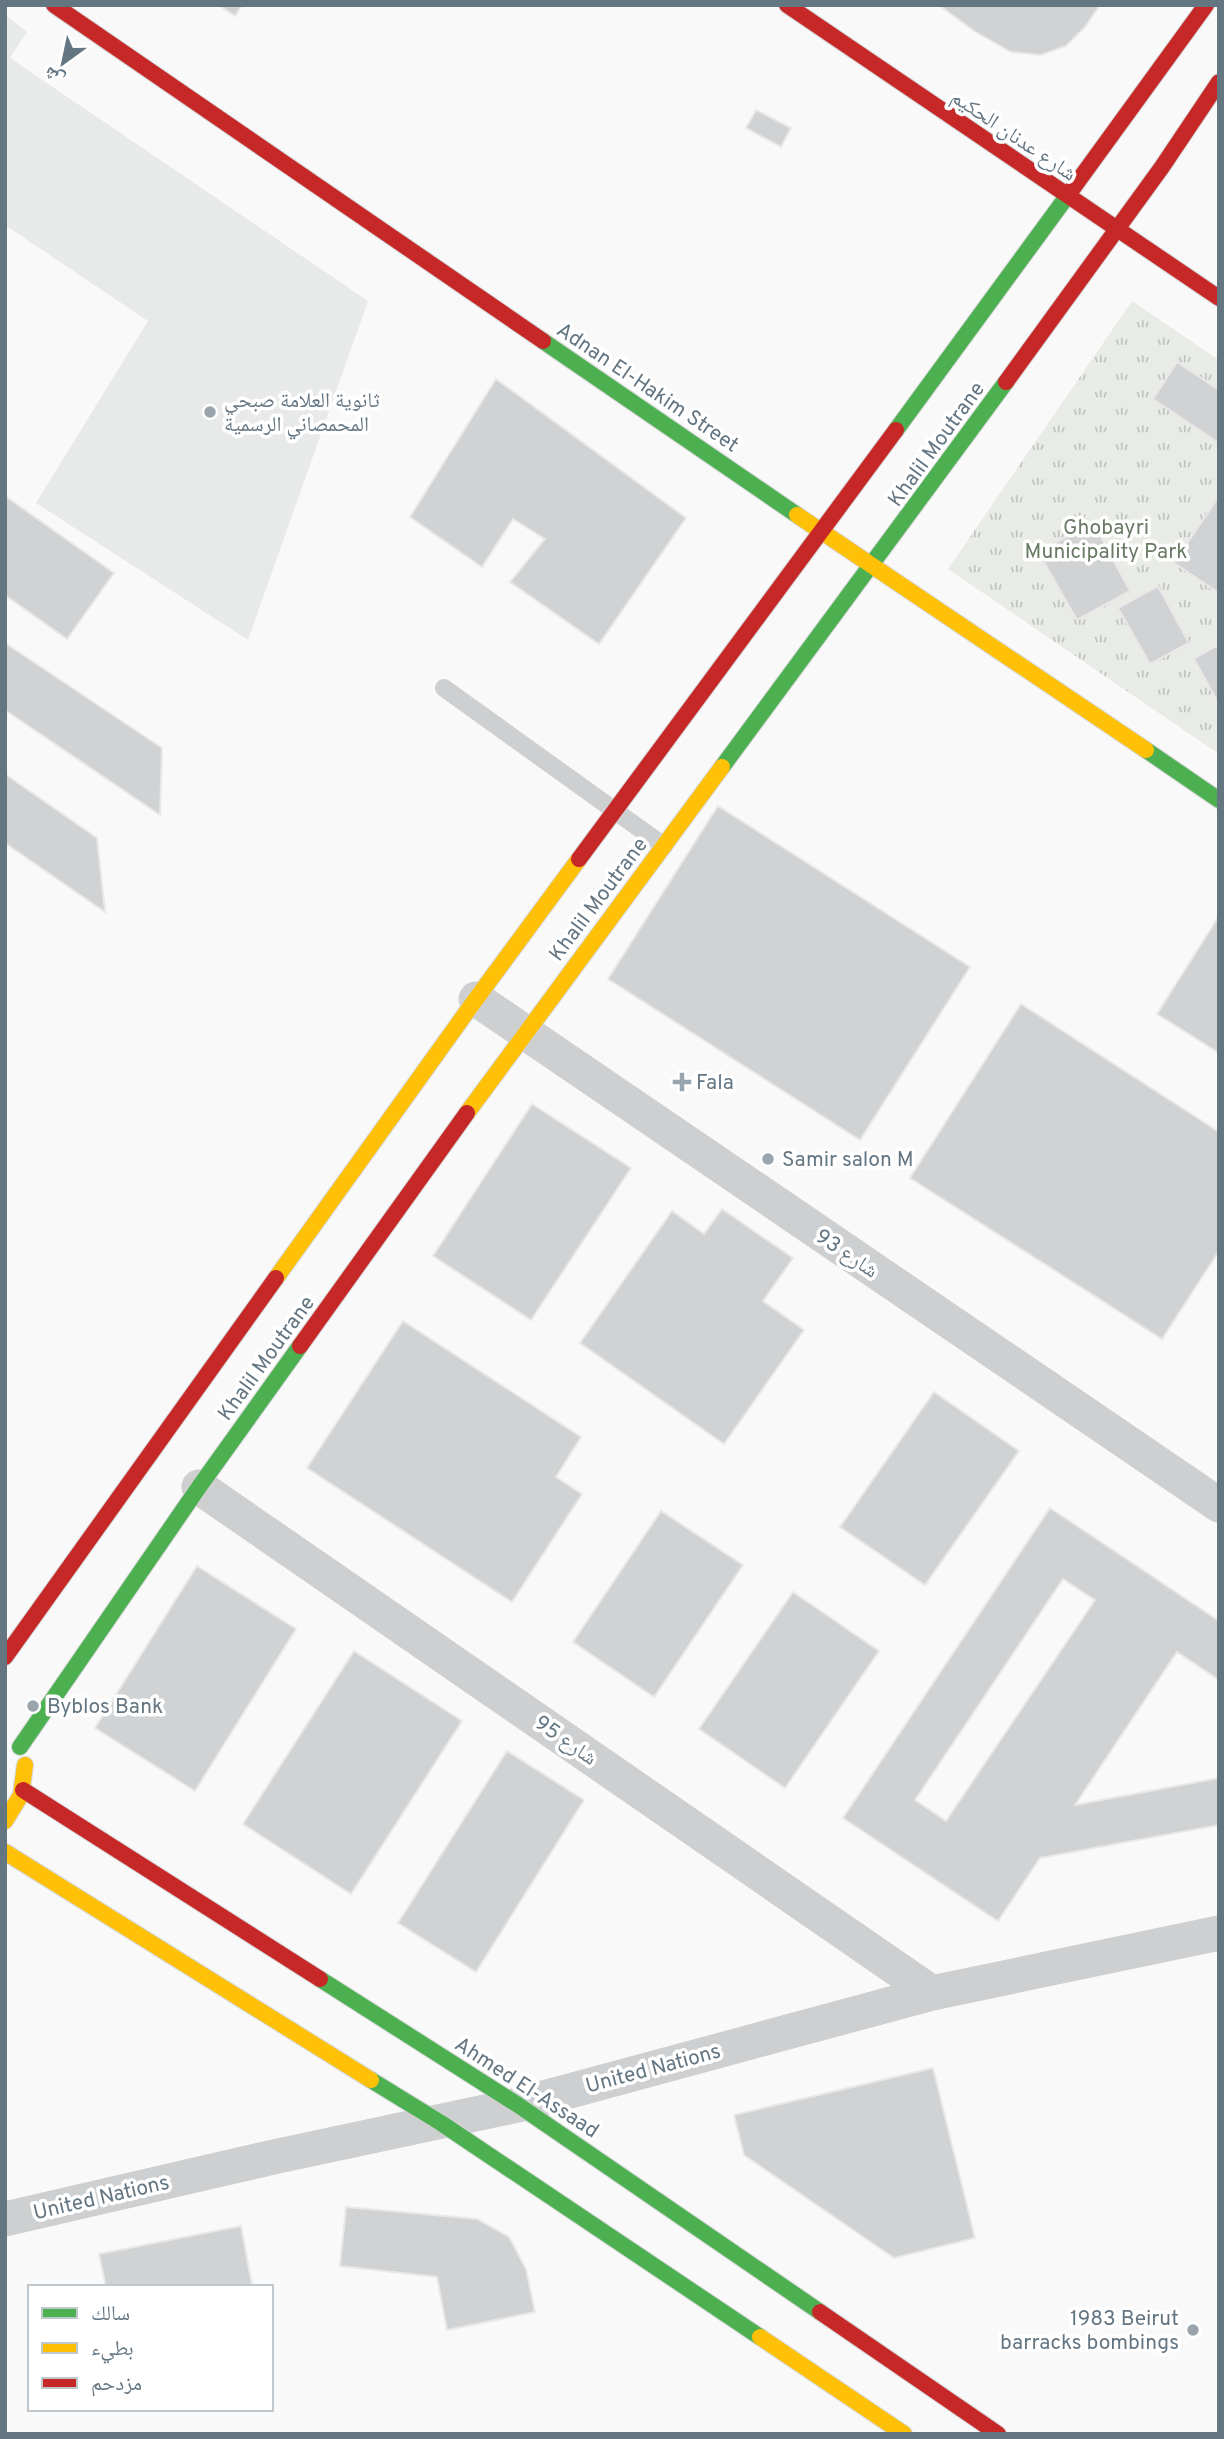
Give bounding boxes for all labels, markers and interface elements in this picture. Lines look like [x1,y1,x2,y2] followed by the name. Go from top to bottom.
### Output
[28,28,98,98] north arrow
[40,60,70,91] text: ش
[945,84,1081,188] street label: شارع عدنان الحكيم
[551,317,744,459] street label: Adnan El-Hakim Street
[883,377,992,513] street label: Khalil Moutrane
[224,388,380,440] place label: ثانوية العلامة صبحي المحمصاني الرسمية
[202,404,218,420] marker: ثانوية العلامة صبحي المحمصاني الرسمية
[1025,515,1187,566] park label: Ghobayri Municipality Park
[544,833,655,967] street label: Khalil Moutrane
[696,1070,734,1097] place label: Fala
[674,1074,690,1090] marker: Fala
[782,1147,914,1174] place label: Samir salon M
[760,1151,776,1167] marker: Samir salon M
[810,1223,883,1285] street label: شارع 93
[213,1291,322,1427] street label: Khalil Moutrane
[47,1694,163,1721] place label: Byblos Bank
[25,1698,41,1714] marker: Byblos Bank
[529,1710,602,1772] street label: شارع 95
[449,2031,604,2145] street label: Ahmed El-Assaad
[583,2038,724,2100] street label: United Nations
[31,2170,172,2227] street label: United Nations
[28,2285,273,2411] legend
[91,2301,130,2328] text: سالك
[1000,2306,1179,2357] place label: 1983 Beirut barracks bombings
[1185,2322,1201,2338] marker: 1983 Beirut barracks bombings
[91,2336,134,2364] text: بطيء
[91,2371,142,2398] text: مزدحم

